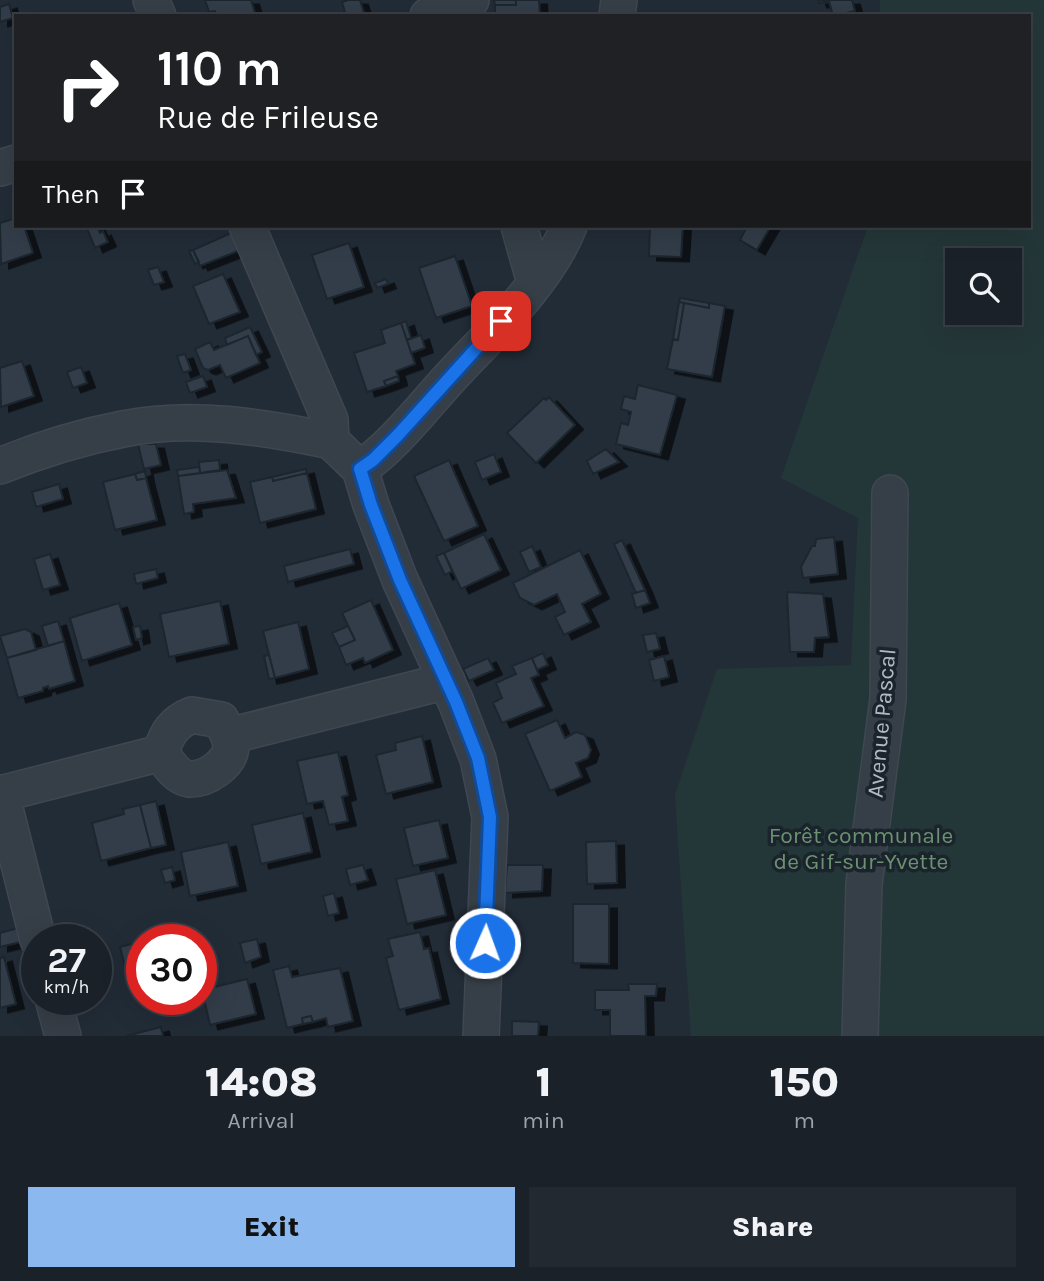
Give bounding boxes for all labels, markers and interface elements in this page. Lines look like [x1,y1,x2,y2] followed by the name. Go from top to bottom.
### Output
[157,40,282,97] text: 110 m
[42,42,133,133] icon: right
[157,99,379,136] text: Rue de Frileuse
[114,175,152,213] icon: arrive
[42,179,100,210] text: Then
[945,248,1022,325] map controls
[945,248,1022,325] button: search
[471,291,531,351] pin
[482,302,520,340] icon: arrive
[862,647,901,799] street label: Avenue Pascal
[769,822,953,875] park label: Forêt communale de Gif-sur-Yvette
[448,906,522,980] position arrow
[126,924,217,1015] speed limit sign: 30
[47,940,86,981] text: 27
[44,976,89,998] text: km/h
[205,1057,317,1107] text: 14:08
[535,1057,552,1107] text: 1
[769,1057,839,1107] text: 150
[227,1107,295,1134] text: Arrival
[522,1107,565,1134] text: min
[794,1107,815,1134] text: m
[28,1187,515,1267] button: Exit
[529,1187,1016,1267] button: Share

